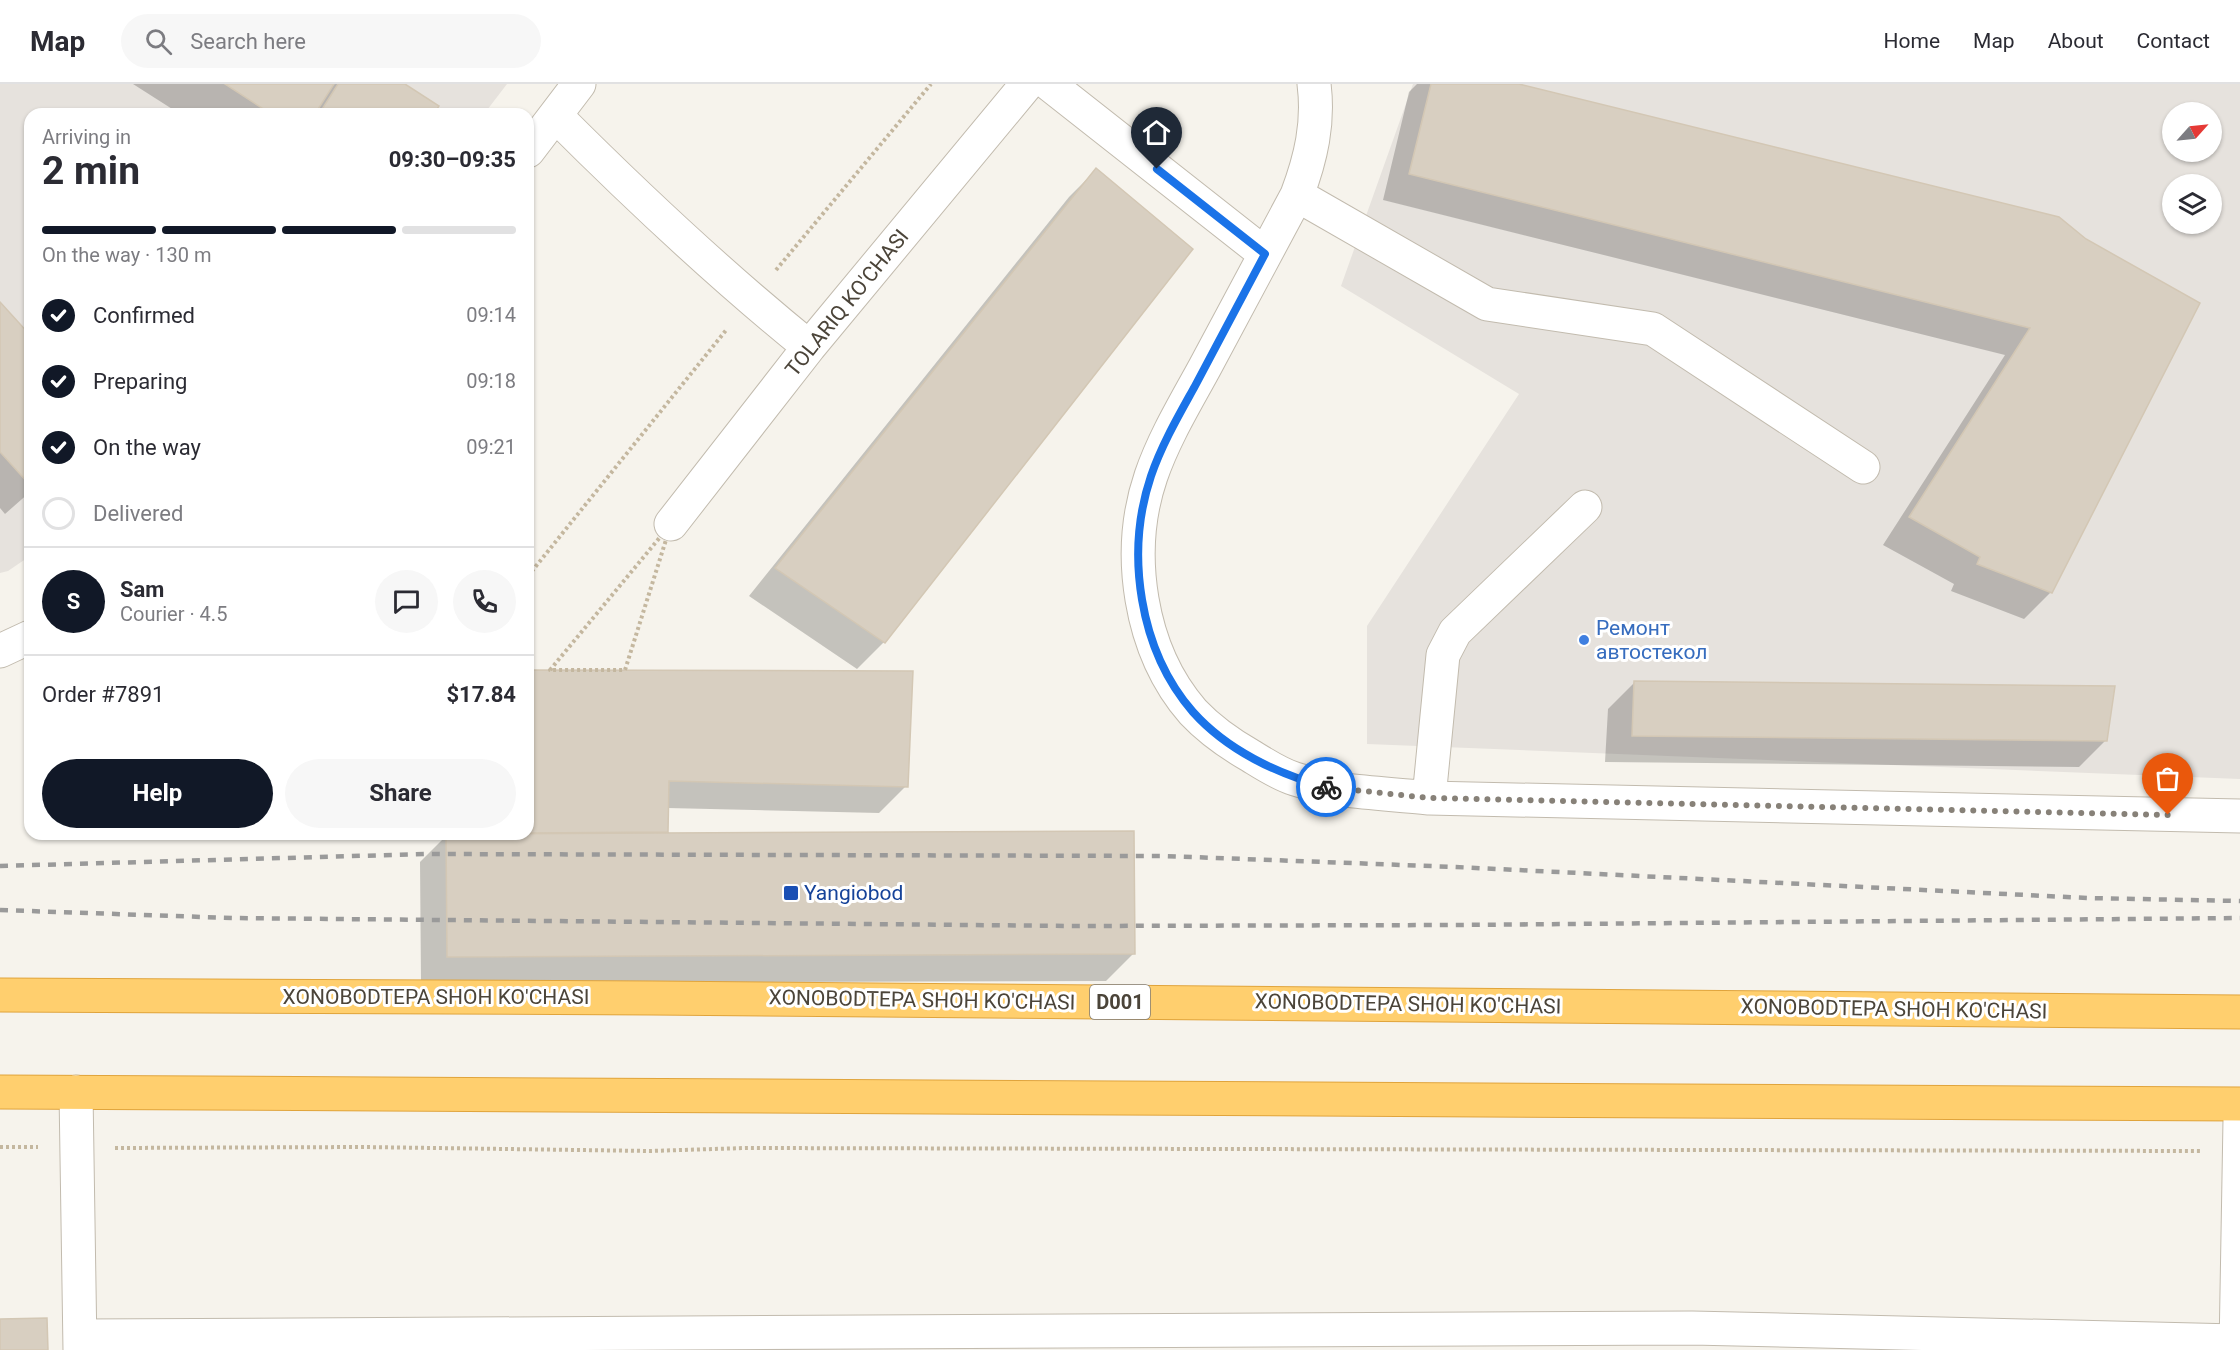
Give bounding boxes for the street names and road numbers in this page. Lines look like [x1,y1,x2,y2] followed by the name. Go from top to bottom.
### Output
[780,225,914,381] street label: TOLARIQ KO'CHASI
[283,985,589,1009] street label: XONOBODTEPA SHOH KO'CHASI
[768,985,1076,1015] street label: XONOBODTEPA SHOH KO'CHASI
[1090,985,1150,1019] road number: D001
[1254,989,1562,1019] street label: XONOBODTEPA SHOH KO'CHASI
[1740,994,2048,1024] street label: XONOBODTEPA SHOH KO'CHASI

